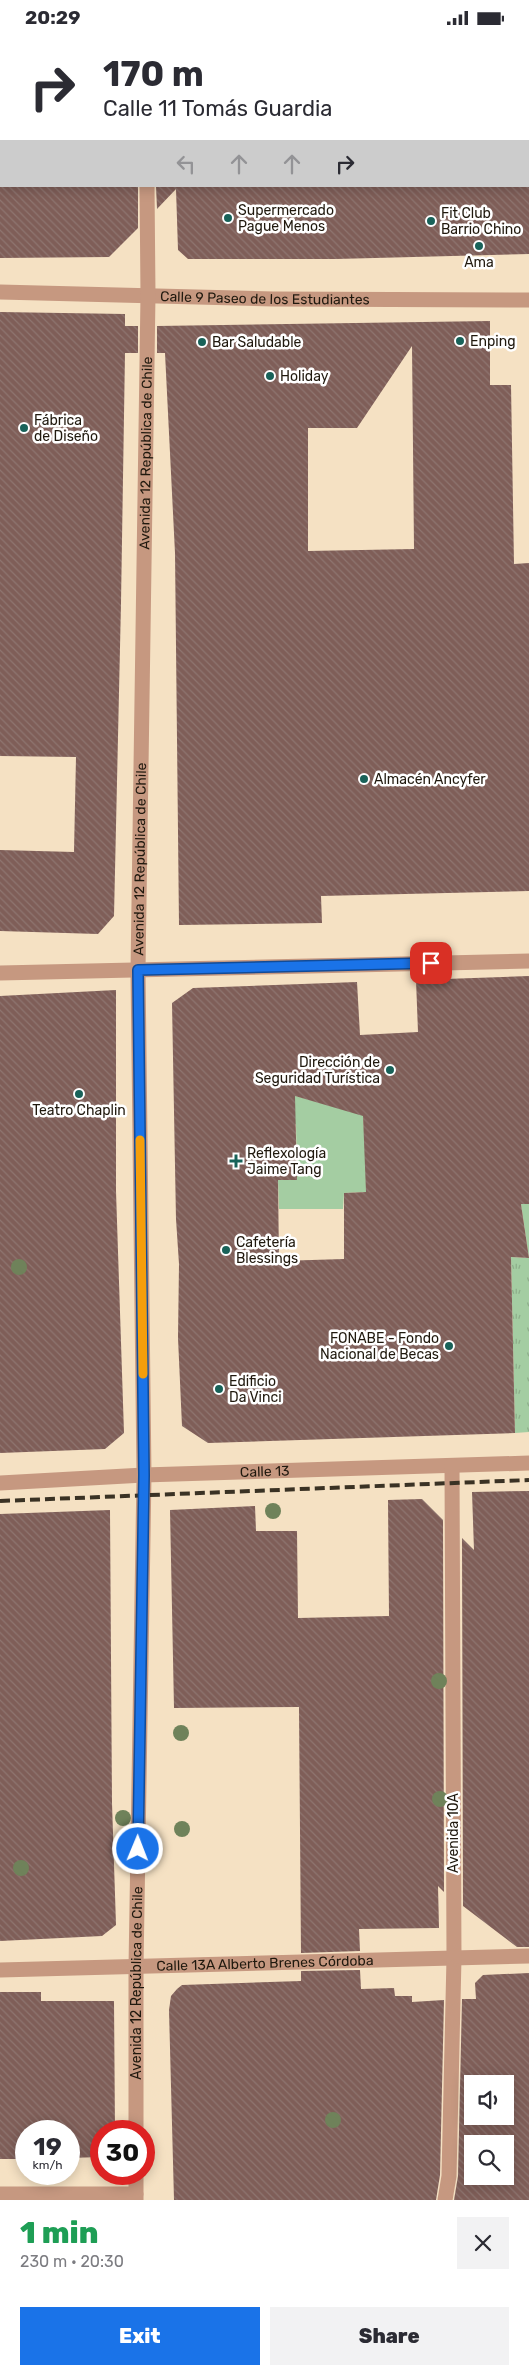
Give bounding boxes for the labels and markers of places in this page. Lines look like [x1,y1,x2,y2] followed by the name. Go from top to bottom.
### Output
[238,202,334,235] place label: Supermercado Pague Menos
[441,205,521,238] place label: Fit Club Barrio Chino
[222,212,234,224] marker: Supermercado Pague Menos
[425,215,437,227] marker: Fit Club Barrio Chino
[473,240,485,252] marker: Ama
[464,254,494,271] place label: Ama
[470,333,516,350] place label: Enping
[212,334,302,351] place label: Bar Saludable
[454,335,466,347] marker: Enping
[196,336,208,348] marker: Bar Saludable
[280,368,329,385] place label: Holiday
[264,370,276,382] marker: Holiday
[34,412,98,445] place label: Fábrica de Diseño
[18,422,30,434] marker: Fábrica de Diseño
[374,771,486,788] place label: Almacén Ancyfer
[358,773,370,785] marker: Almacén Ancyfer
[410,942,452,984] pin
[255,1054,380,1087] place label: Dirección de Seguridad Turística
[384,1064,396,1076] marker: Dirección de Seguridad Turística
[73,1088,85,1100] marker: Teatro Chaplin
[32,1102,126,1119] place label: Teatro Chaplin
[247,1145,326,1178] place label: Reflexología Jaime Tang
[229,1154,243,1168] marker: Reflexología Jaime Tang
[236,1234,298,1267] place label: Cafetería Blessings
[220,1244,232,1256] marker: Cafetería Blessings
[320,1330,439,1363] place label: FONABE - Fondo Nacional de Becas
[443,1340,455,1352] marker: FONABE - Fondo Nacional de Becas
[229,1373,282,1406] place label: Edificio Da Vinci
[213,1383,225,1395] marker: Edificio Da Vinci

